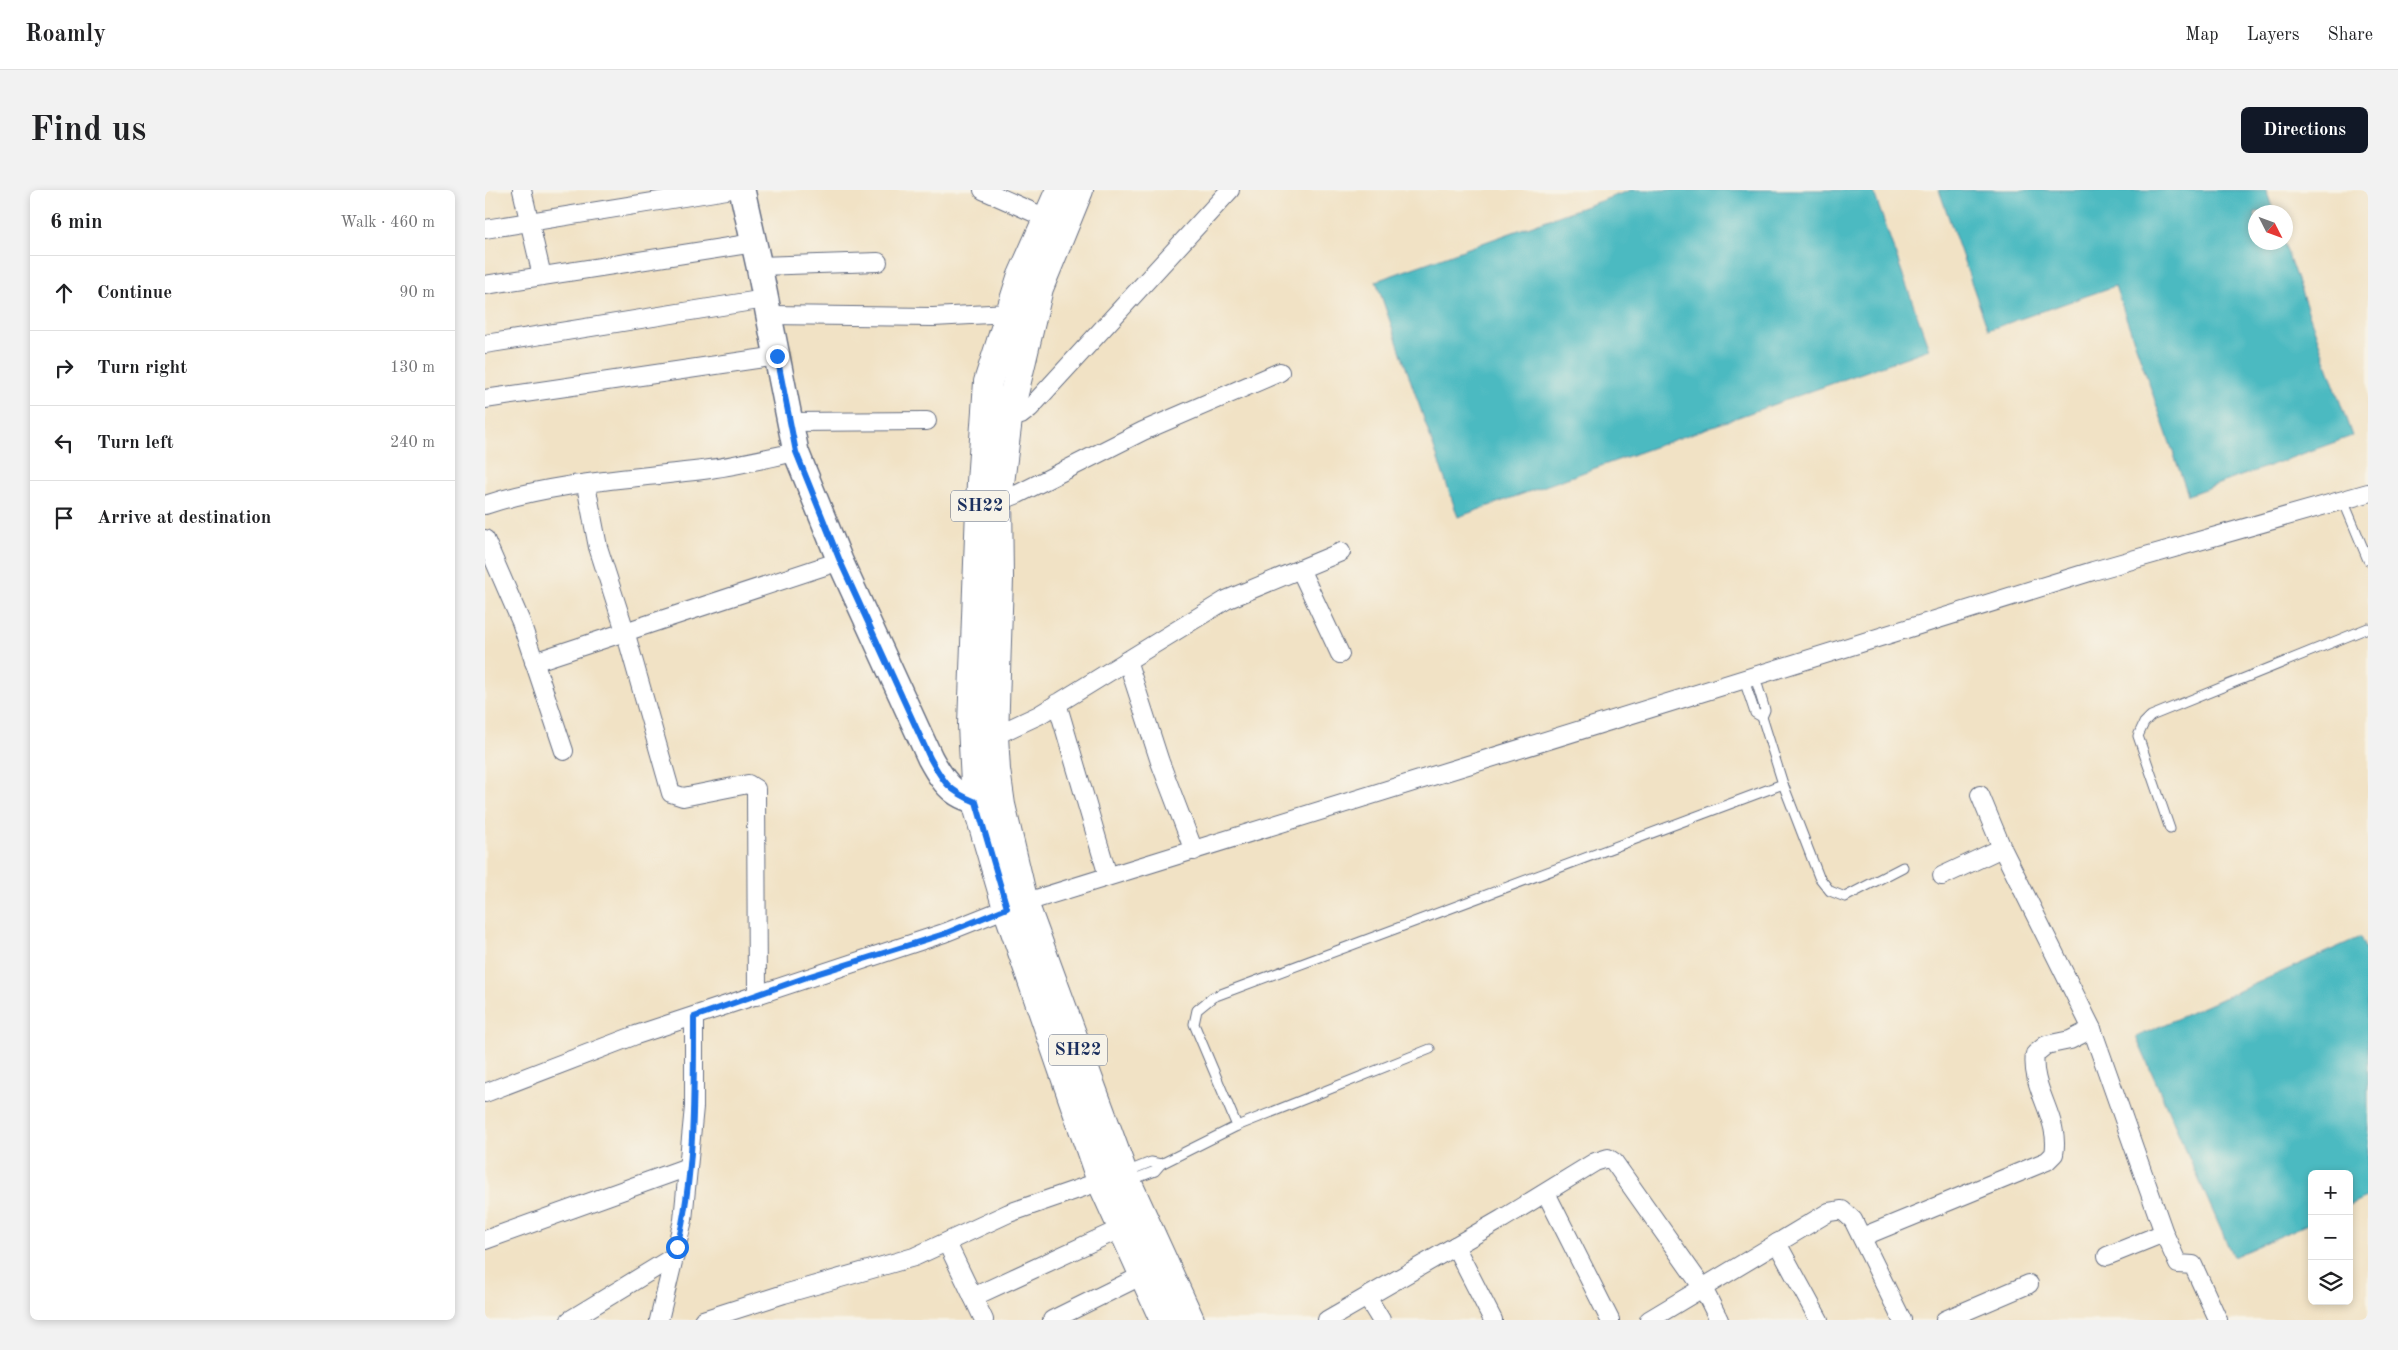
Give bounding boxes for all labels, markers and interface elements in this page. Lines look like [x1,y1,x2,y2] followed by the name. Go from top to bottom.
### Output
[25,23,106,47] text: Roamly
[2185,26,2219,44] text: Map
[2247,26,2299,44] text: Layers
[2327,26,2373,44] text: Share
[2241,107,2368,153] button: Directions
[30,113,146,148] text: Find us
[2248,205,2293,250] north arrow
[50,212,103,233] text: 6 min
[340,215,435,231] text: Walk · 460 m
[50,279,78,307] icon: ahead
[97,284,172,303] text: Continue
[399,285,435,301] text: 90 m
[766,345,789,368] route end
[50,354,78,382] icon: right
[97,359,187,378] text: Turn right
[390,360,435,376] text: 130 m
[50,429,78,457] icon: left
[97,434,174,453] text: Turn left
[390,435,435,451] text: 240 m
[951,490,1009,522] road number: SH22
[50,504,78,532] icon: arrive
[97,509,271,528] text: Arrive at destination
[1049,1034,1107,1066] road number: SH22
[2308,1170,2353,1305] map controls
[2308,1170,2353,1215] button: +
[2308,1215,2353,1260] button: −
[666,1236,689,1259] route start
[2308,1260,2353,1305] button: layers

